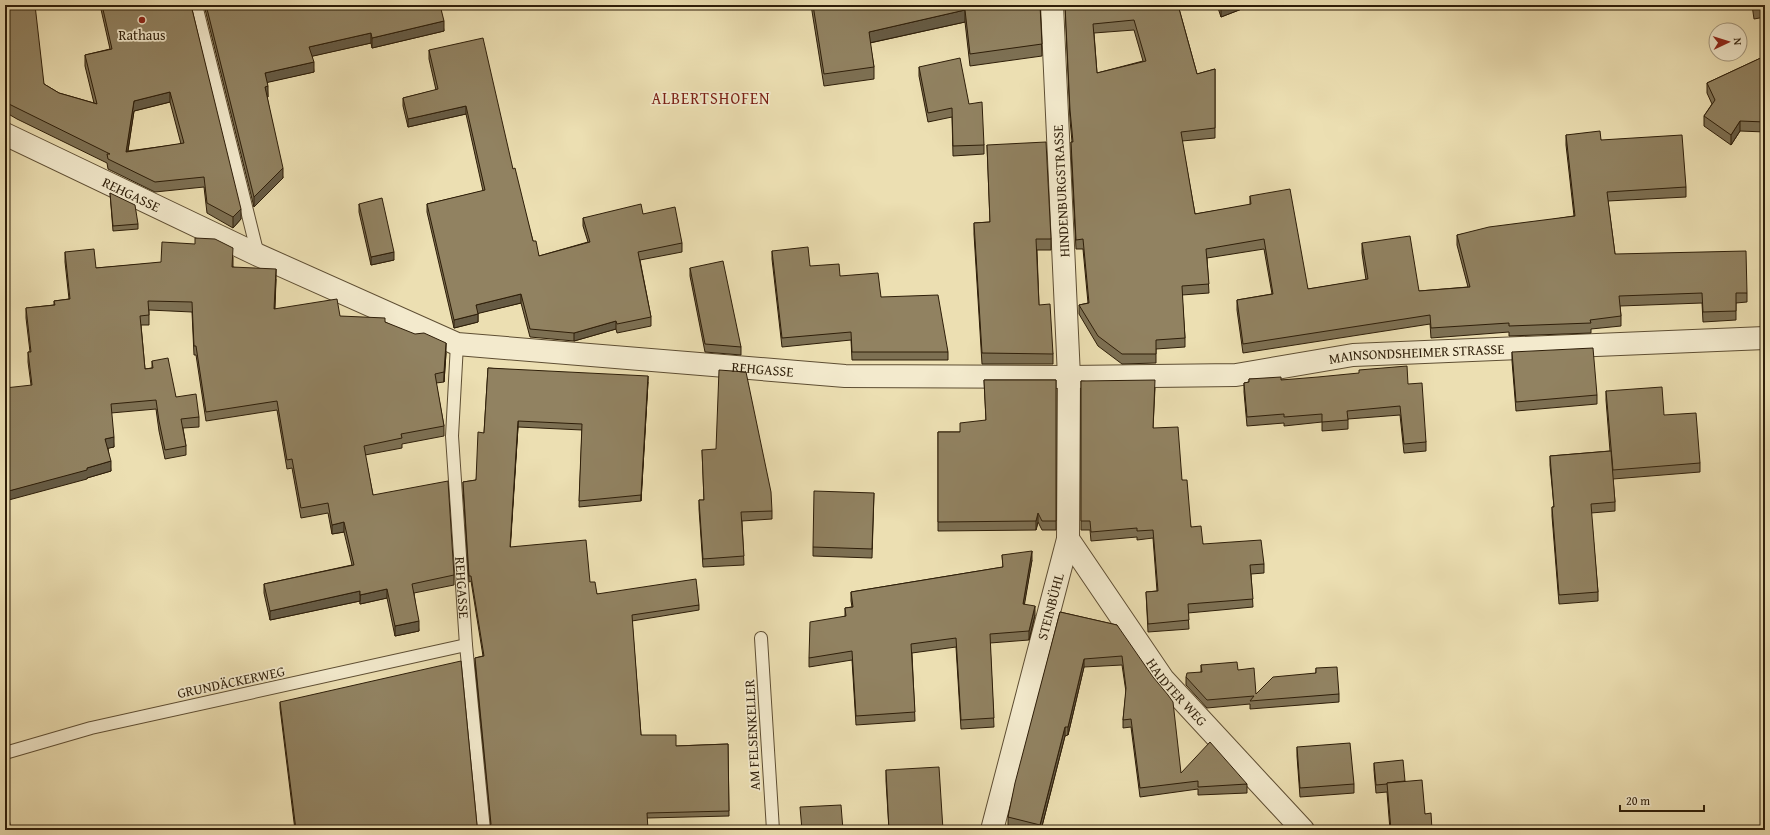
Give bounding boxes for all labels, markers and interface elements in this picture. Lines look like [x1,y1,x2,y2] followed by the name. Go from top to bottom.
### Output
[137,15,147,25] marker: Rathaus
[1708,22,1748,62] north arrow
[118,25,166,45] place label: Rathaus
[1730,37,1746,46] text: N
[651,86,771,110] district label: ALBERTSHOFEN
[1048,124,1074,258] street label: HINDENBURGSTRASSE
[99,172,164,217] street label: REHGASSE
[1327,339,1505,369] street label: MAINSONDSHEIMER STRASSE
[731,357,794,382] street label: REHGASSE
[450,556,474,619] street label: REHGASSE
[1032,571,1069,642] street label: STEINBÜHL
[1142,654,1212,730] street label: HAIDTER WEG
[175,661,287,703] street label: GRUNDÄCKERWEG
[739,678,765,791] street label: AM FELSENKELLER
[1620,787,1704,813] scale bar
[1626,792,1650,809] text: 20 m

